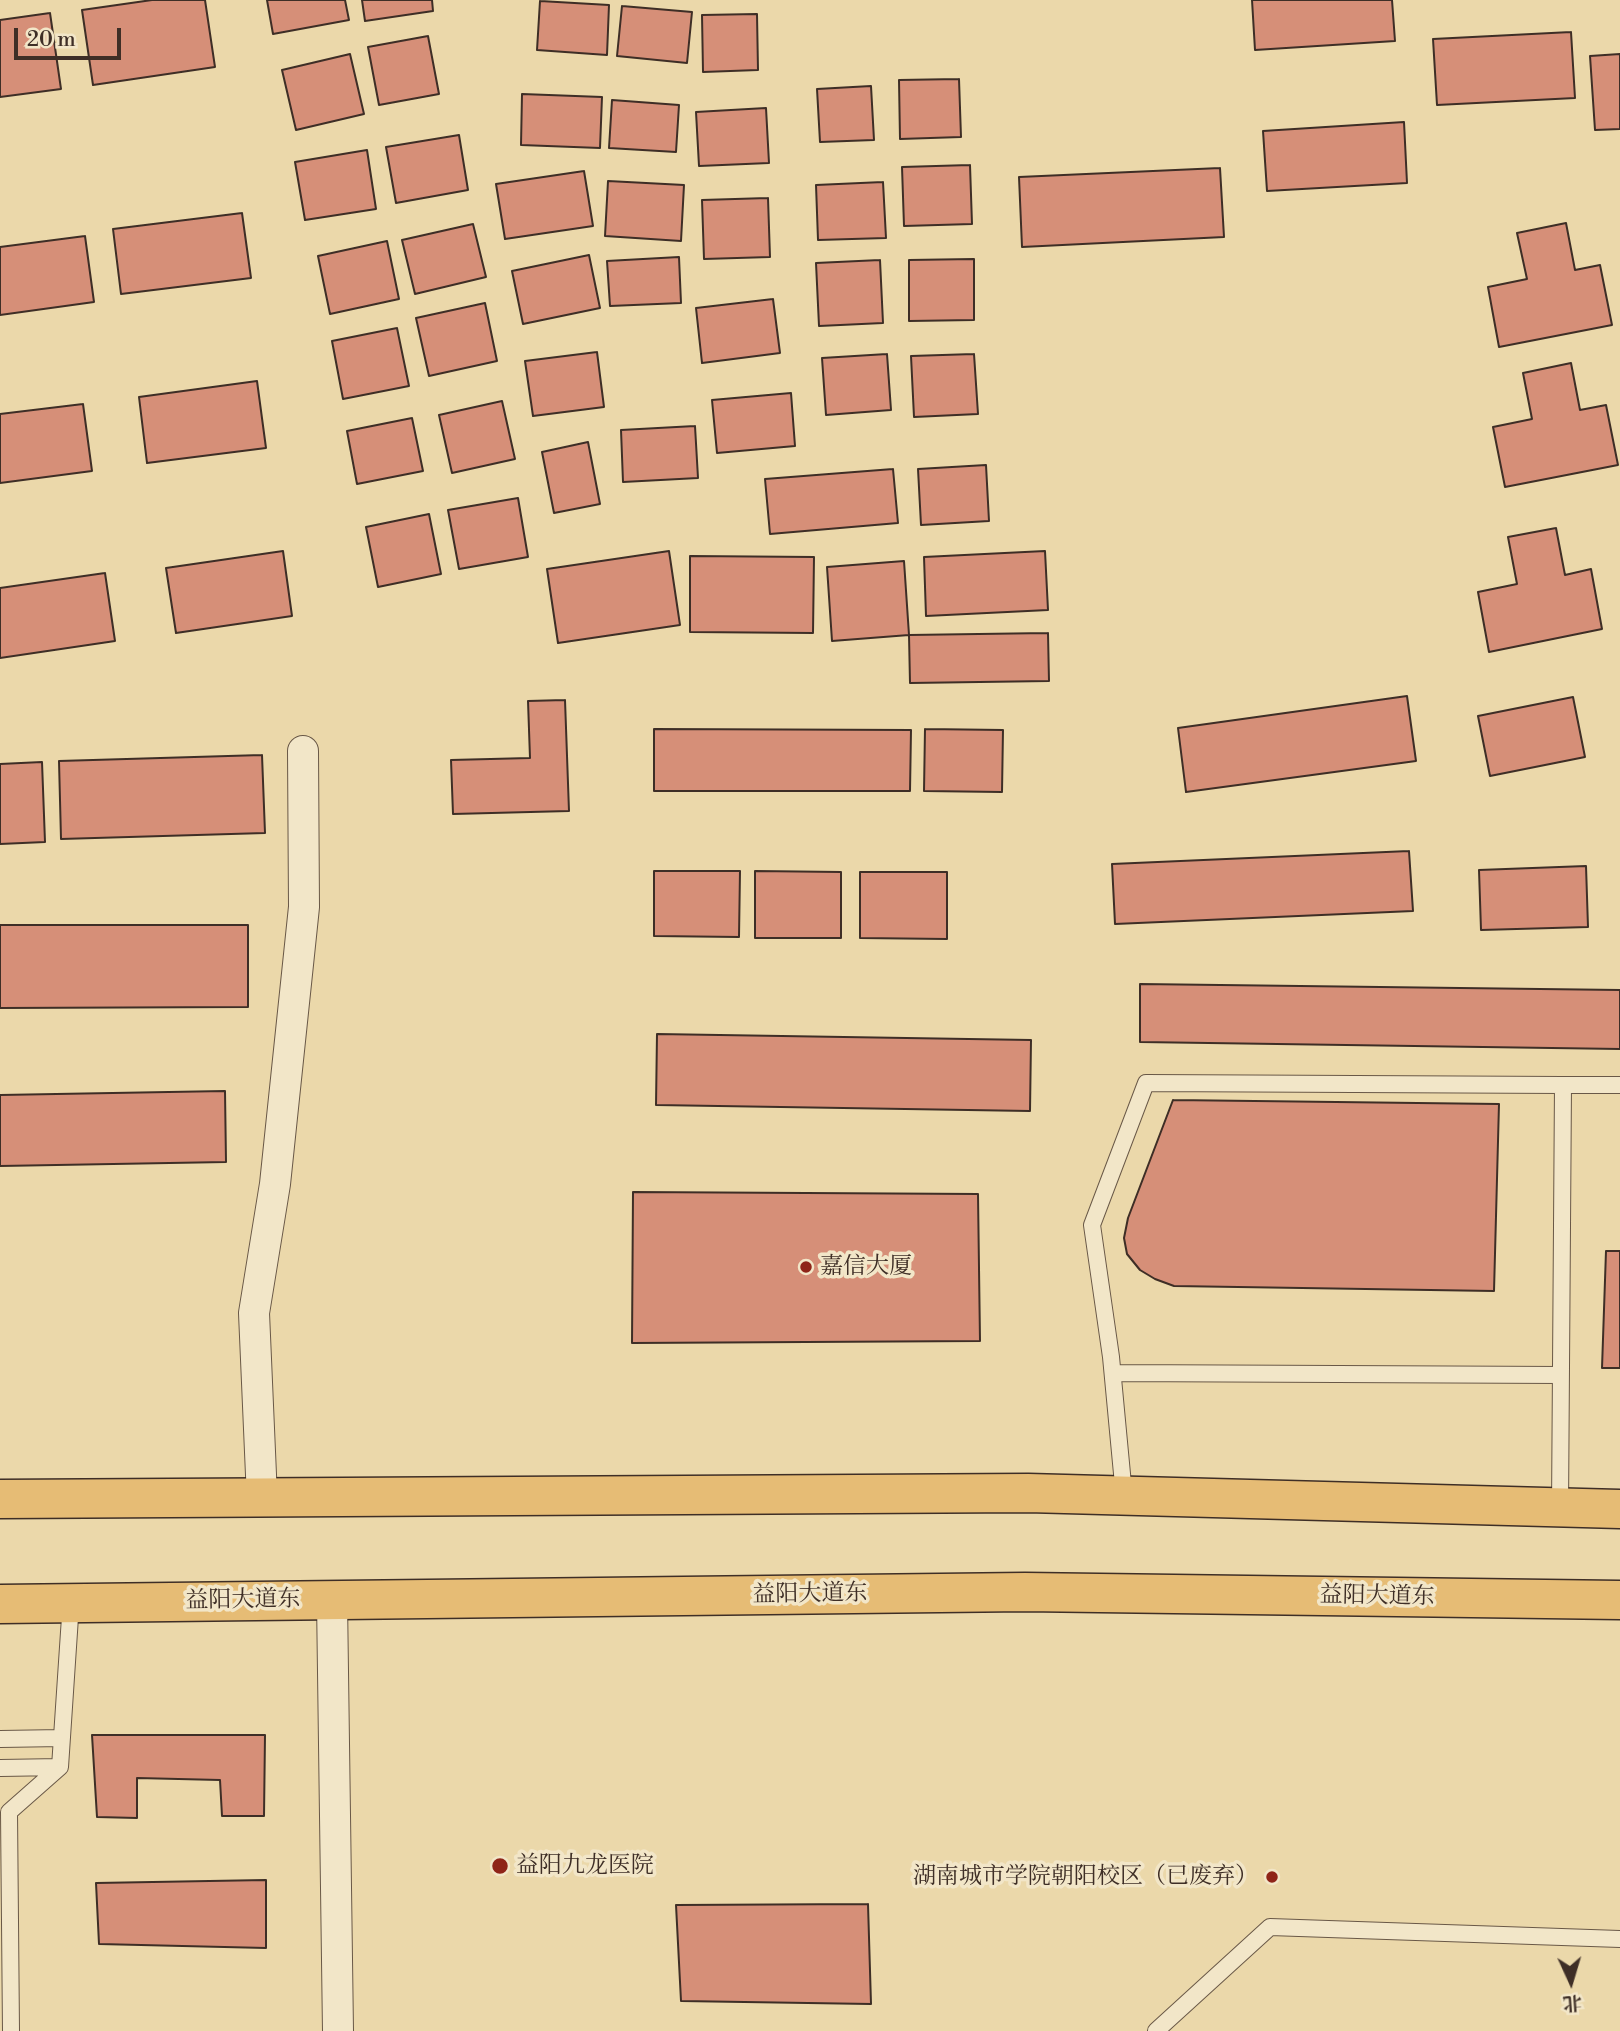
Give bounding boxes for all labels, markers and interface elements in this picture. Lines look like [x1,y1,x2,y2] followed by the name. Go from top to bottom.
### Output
[18,14,124,58] scale bar
[27,27,76,53] text: 20 m
[820,1253,912,1281] place label: 嘉信大厦
[798,1259,814,1275] marker: 嘉信大厦
[752,1580,868,1610] street label: 益阳大道东
[1319,1582,1435,1612] street label: 益阳大道东
[185,1586,301,1616] street label: 益阳大道东
[516,1852,654,1880] place label: 益阳九龙医院
[490,1856,510,1876] marker: 益阳九龙医院
[913,1863,1258,1891] place label: 湖南城市学院朝阳校区（已废弃）
[1264,1869,1280,1885] marker: 湖南城市学院朝阳校区（已废弃）
[1536,1947,1606,2017] north arrow
[1562,1990,1583,2016] text: 北

